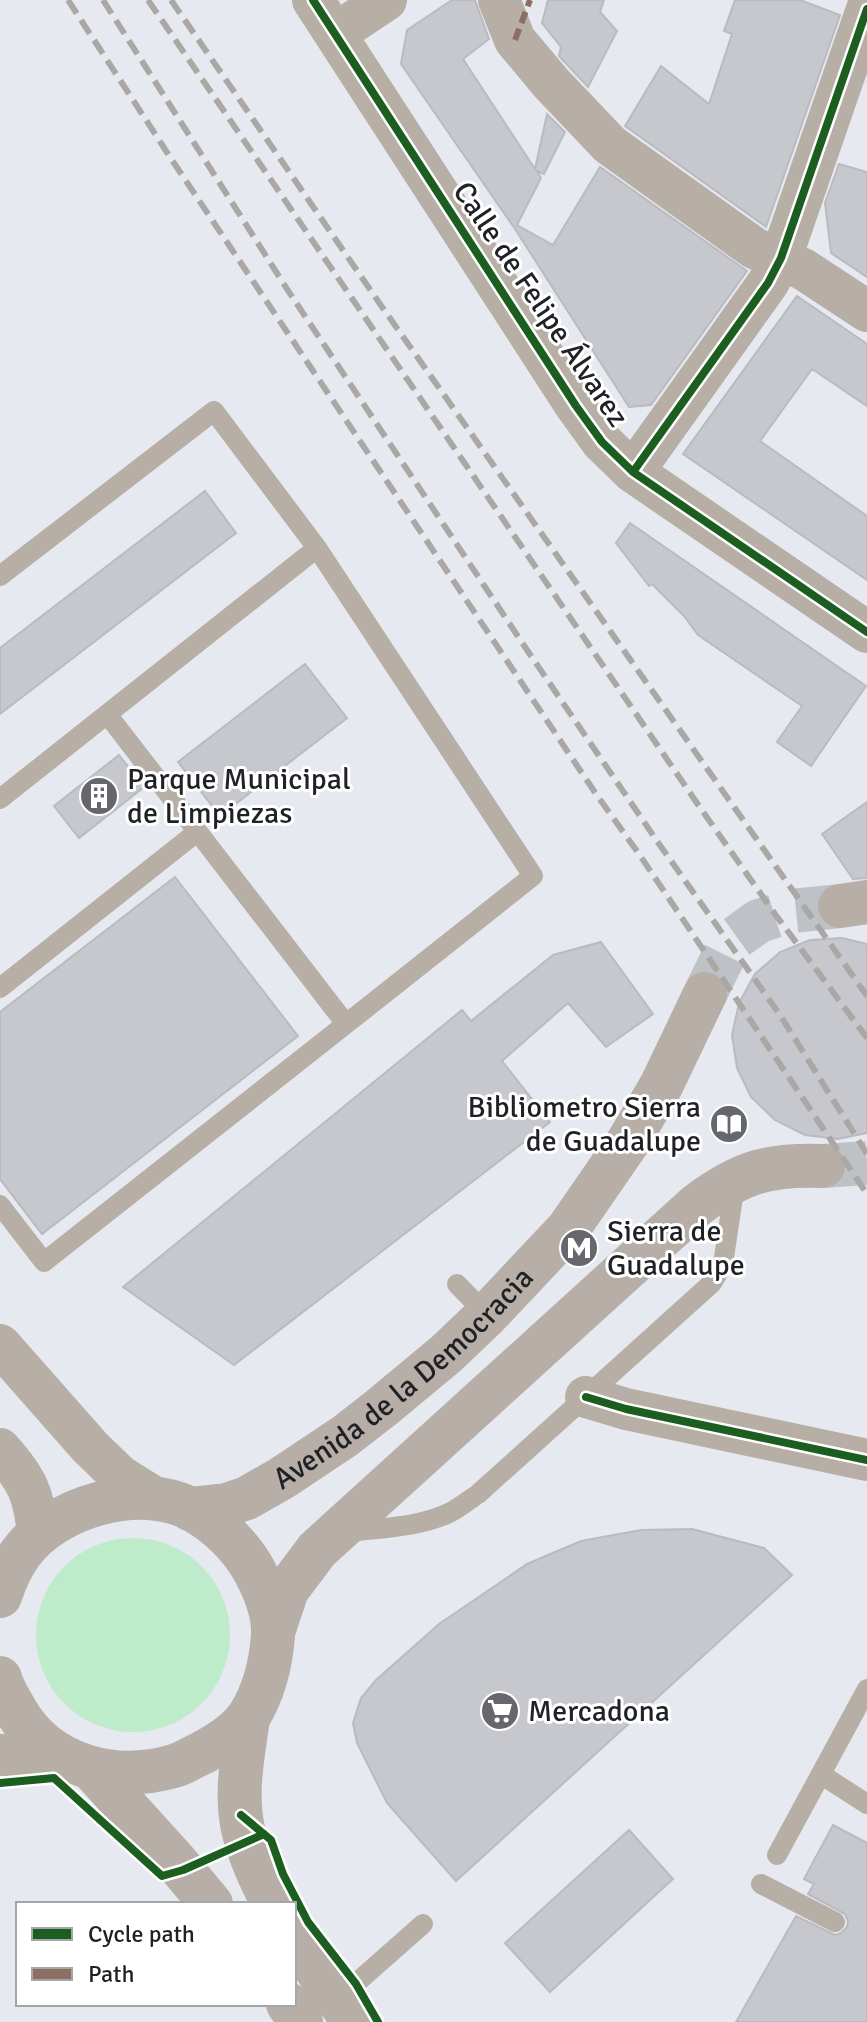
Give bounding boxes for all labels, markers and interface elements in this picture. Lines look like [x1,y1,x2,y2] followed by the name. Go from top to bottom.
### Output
[445,175,636,434] street label: Calle de Felipe Álvarez
[127,761,351,832] place label: Parque Municipal de Limpiezas
[78,775,120,817] building icon: Parque Municipal de Limpiezas
[468,1089,701,1160] place label: Bibliometro Sierra de Guadalupe
[708,1103,750,1145] library icon: Bibliometro Sierra de Guadalupe
[607,1213,745,1284] place label: Sierra de Guadalupe
[558,1227,600,1269] metro station icon: Sierra de Guadalupe
[266,1260,541,1498] street label: Avenida de la Democracia
[479,1690,521,1732] supermarket icon: Mercadona
[528,1693,670,1730] place label: Mercadona
[16,1902,296,2006] legend
[88,1919,195,1949] text: Cycle path
[88,1959,134,1989] text: Path

